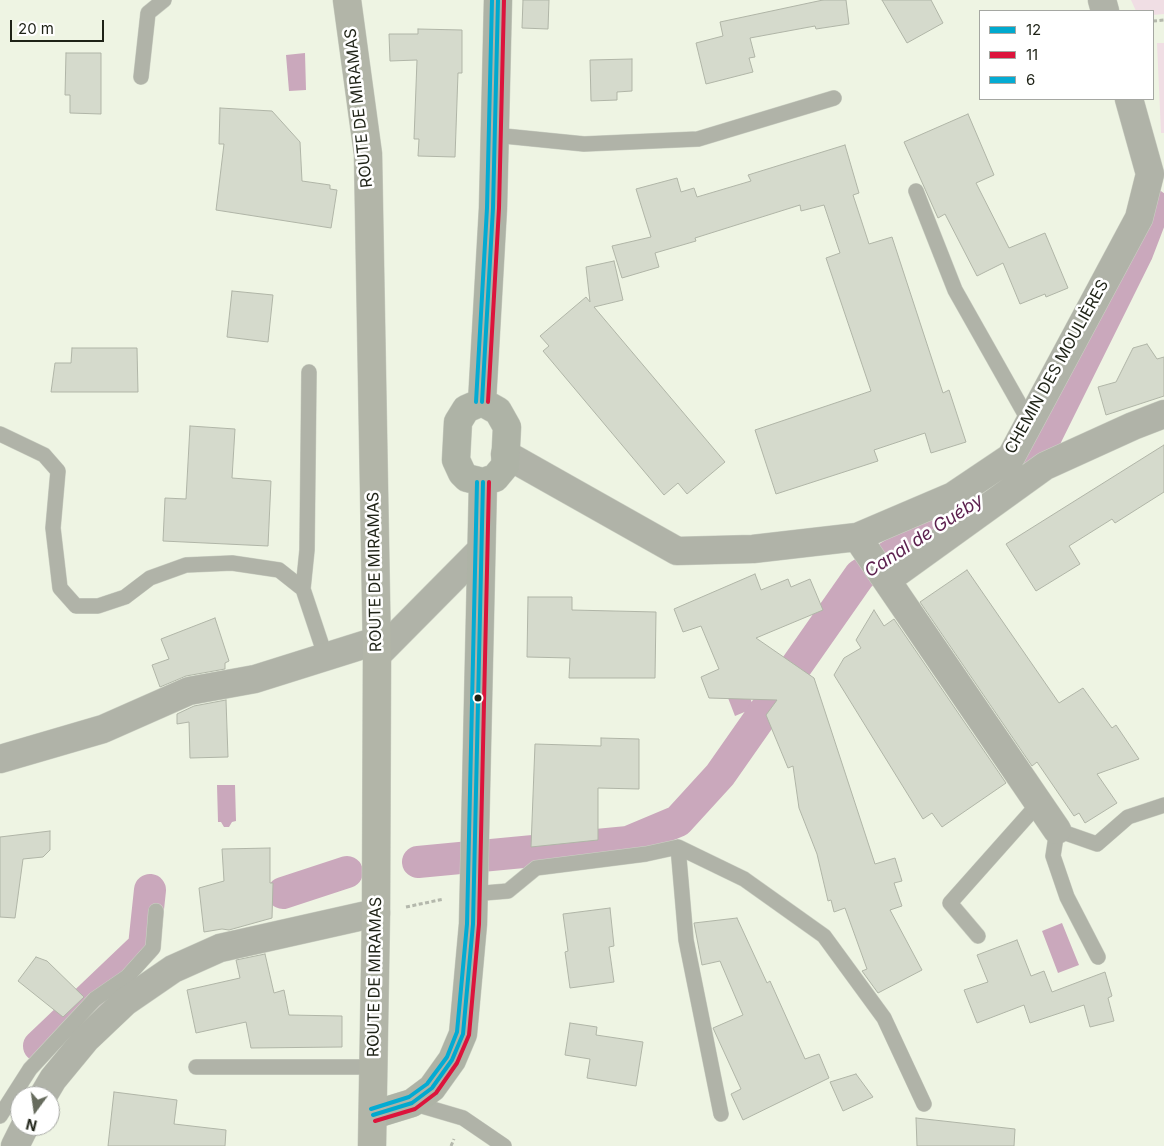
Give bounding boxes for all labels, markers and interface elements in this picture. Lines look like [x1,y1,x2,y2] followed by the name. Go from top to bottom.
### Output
[12,10,106,42] scale bar
[979,10,1154,100] legend
[18,19,54,38] text: 20 m
[1026,20,1041,39] text: 12
[341,27,377,189] street label: ROUTE DE MIRAMAS
[1026,45,1038,64] text: 11
[1026,70,1035,89] text: 6
[1001,277,1113,457] street label: CHEMIN DES MOULIÈRES
[861,490,987,582] water label: Canal de Guéby
[364,492,386,652] street label: ROUTE DE MIRAMAS
[473,693,483,703] unlabelled marker
[364,897,386,1057] street label: ROUTE DE MIRAMAS
[10,1086,60,1136] north arrow
[24,1116,39,1135] text: N

